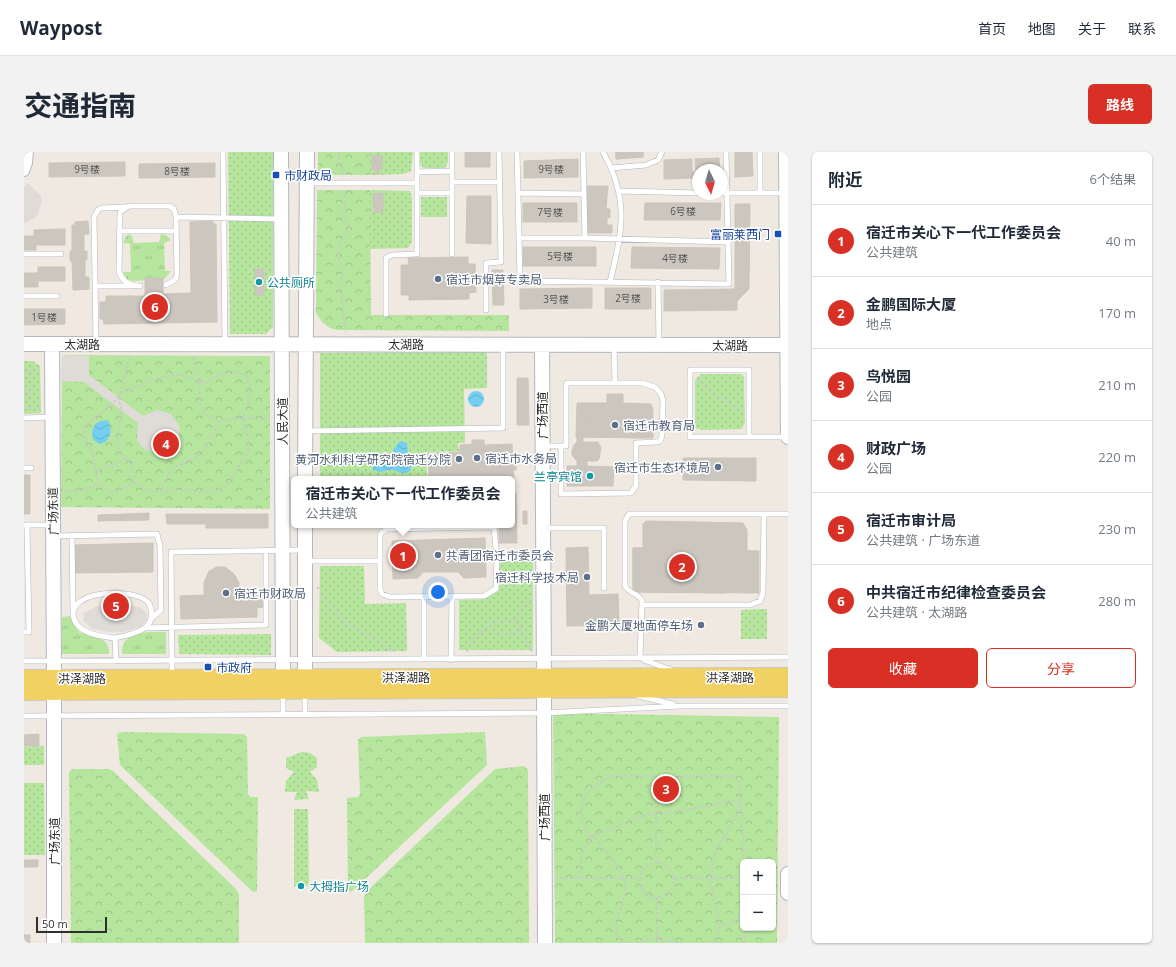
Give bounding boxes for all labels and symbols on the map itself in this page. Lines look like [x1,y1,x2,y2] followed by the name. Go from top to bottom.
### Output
[74,162,100,176] house number: 9号楼
[538,162,564,176] house number: 9号楼
[164,164,190,178] house number: 8号楼
[692,164,728,200] north arrow
[284,167,332,184] place label: 市财政局
[271,170,281,180] marker: 市财政局
[670,204,696,218] house number: 6号楼
[537,205,563,219] house number: 7号楼
[710,226,770,243] place label: 富丽莱西门
[773,229,783,239] marker: 富丽莱西门
[547,249,573,263] house number: 5号楼
[662,251,688,265] house number: 4号楼
[446,271,542,288] place label: 宿迁市烟草专卖局
[267,274,315,291] place label: 公共厕所
[433,274,443,284] marker: 宿迁市烟草专卖局
[254,277,264,287] marker: 公共厕所
[615,291,641,305] house number: 2号楼
[142,292,168,322] pin: 6
[543,292,569,306] house number: 3号楼
[31,310,57,324] house number: 1号楼
[64,336,100,353] street label: 太湖路
[388,336,424,353] street label: 太湖路
[712,337,748,354] street label: 太湖路
[534,391,551,439] street label: 广场西道
[274,397,291,445] street label: 人民大道
[623,417,695,434] place label: 宿迁市教育局
[610,420,620,430] marker: 宿迁市教育局
[153,429,179,459] pin: 4
[485,450,557,467] place label: 宿迁市水务局
[295,451,451,468] place label: 黄河水利科学研究院宿迁分院
[472,453,482,463] marker: 宿迁市水务局
[454,454,464,464] marker: 黄河水利科学研究院宿迁分院
[614,459,710,476] place label: 宿迁市生态环境局
[713,462,723,472] marker: 宿迁市生态环境局
[534,468,582,485] place label: 兰亭宾馆
[585,471,595,481] marker: 兰亭宾馆
[44,487,62,535] street label: 广场东道
[390,541,416,571] pin: 1
[446,547,554,564] place label: 共青团宿迁市委员会
[433,550,443,560] marker: 共青团宿迁市委员会
[669,552,695,582] pin: 2
[495,569,579,586] place label: 宿迁科学技术局
[582,572,592,582] marker: 宿迁科学技术局
[428,582,448,602] your location
[234,585,306,602] place label: 宿迁市财政局
[221,588,231,598] marker: 宿迁市财政局
[103,591,129,621] pin: 5
[585,617,693,634] place label: 金鹏大厦地面停车场
[696,620,706,630] marker: 金鹏大厦地面停车场
[216,659,252,676] place label: 市政府
[203,662,213,672] marker: 市政府
[382,669,430,686] street label: 洪泽湖路
[706,669,754,686] street label: 洪泽湖路
[58,670,106,687] street label: 洪泽湖路
[653,774,679,804] pin: 3
[536,793,553,841] street label: 广场西道
[46,817,63,865] street label: 广场东道
[309,878,369,895] place label: 大拇指广场
[296,881,306,891] marker: 大拇指广场
[36,915,107,934] scale bar

